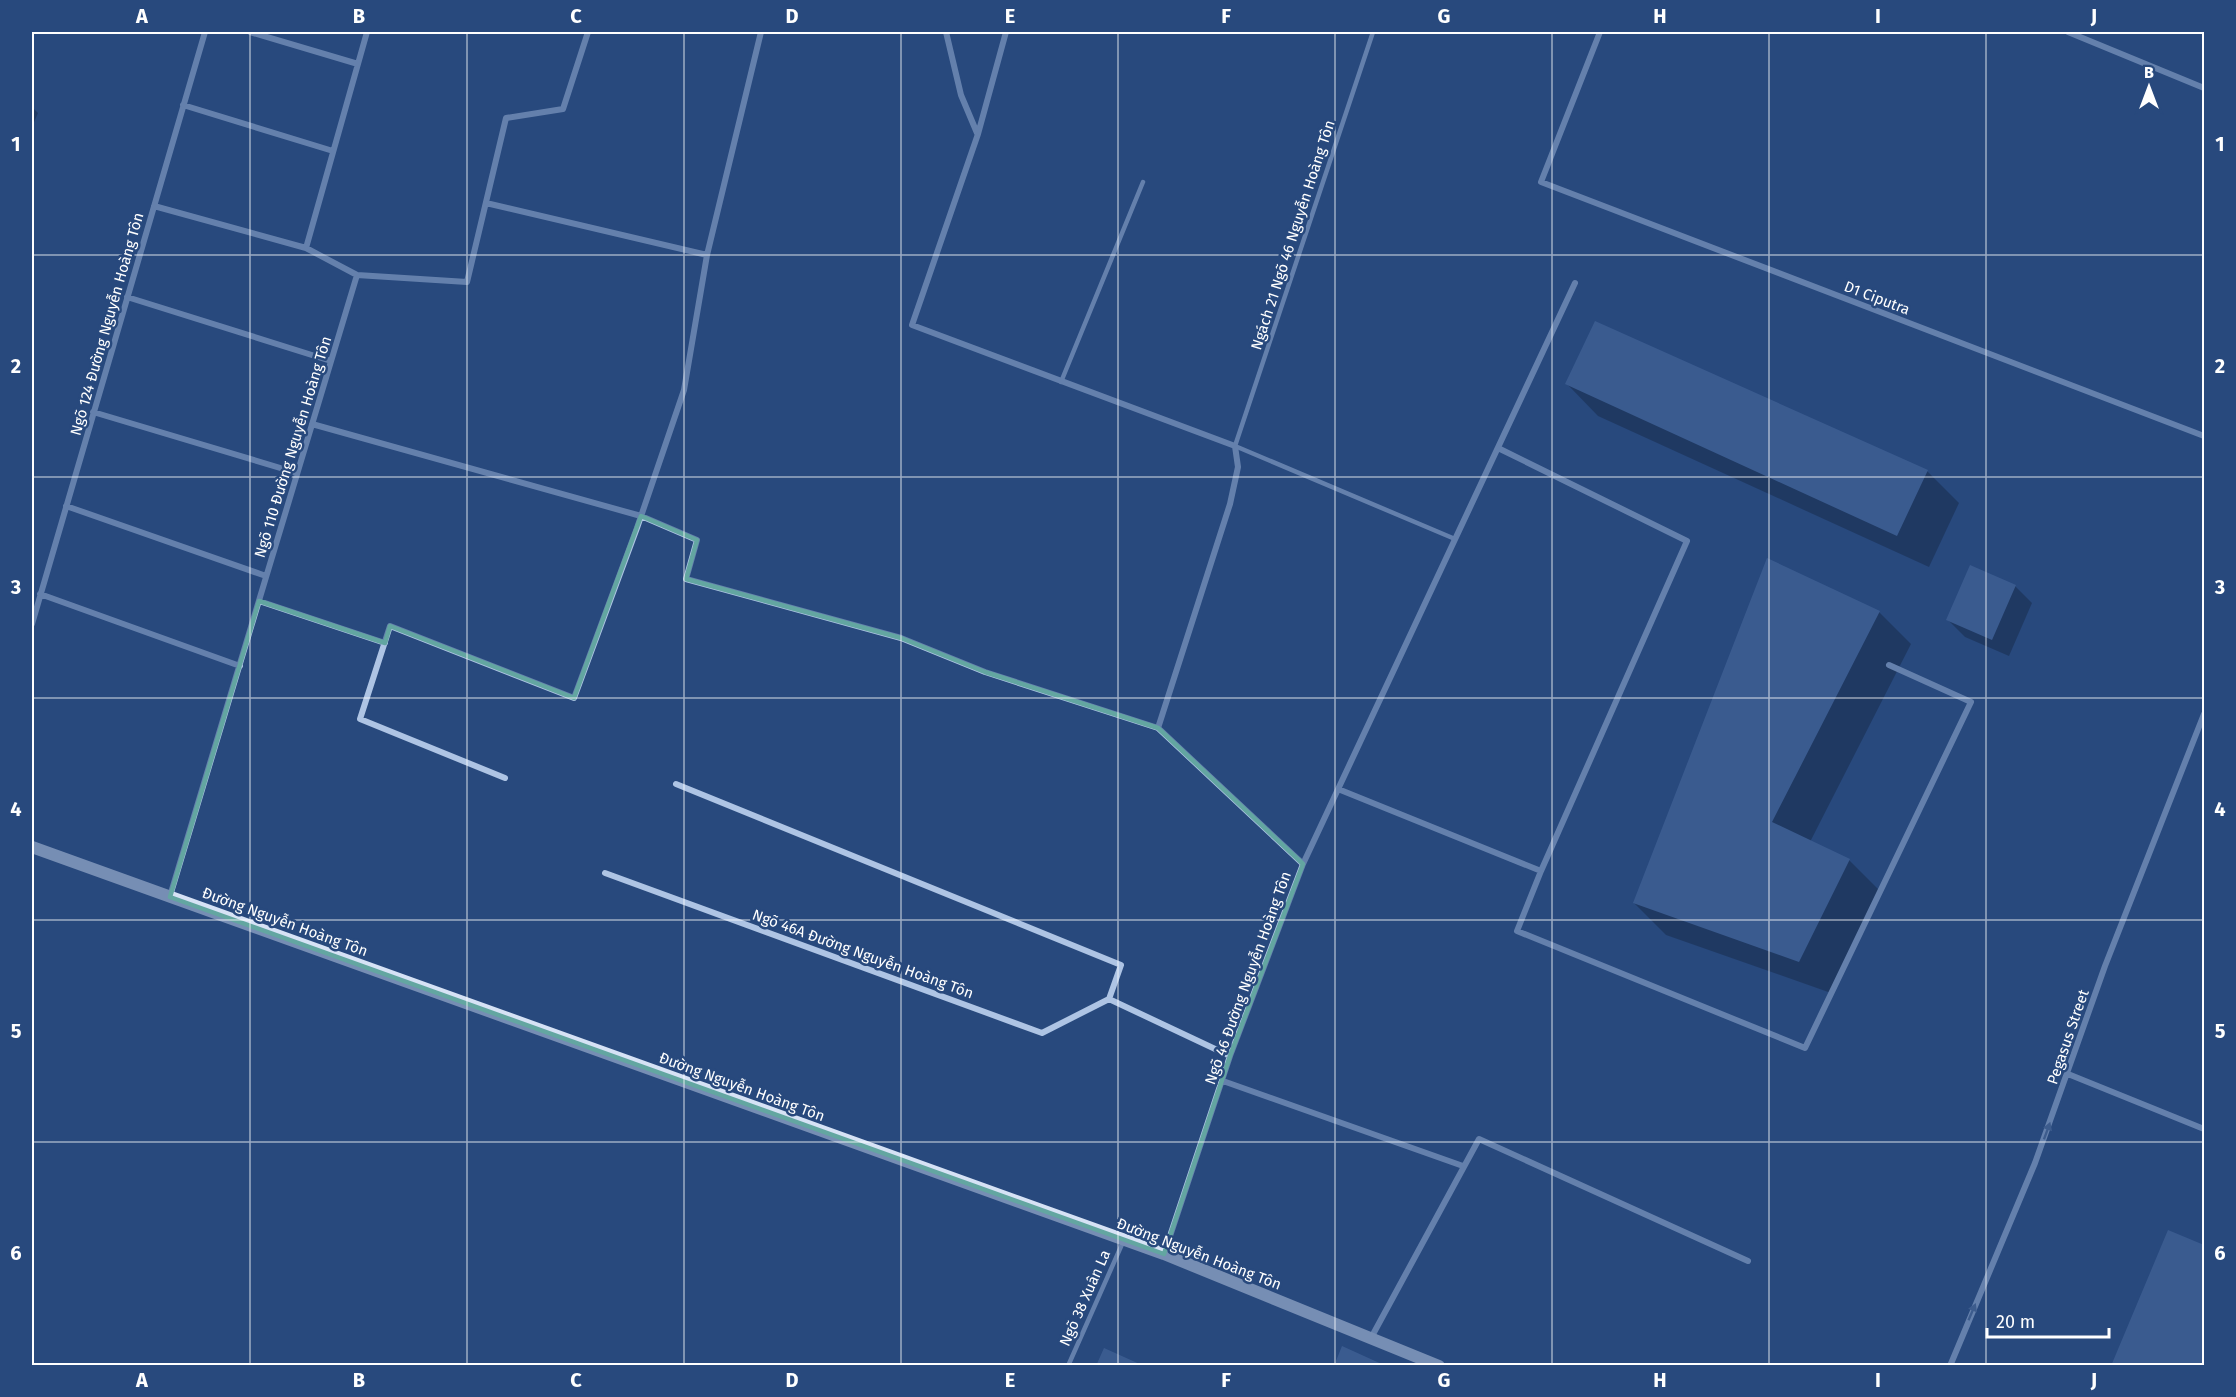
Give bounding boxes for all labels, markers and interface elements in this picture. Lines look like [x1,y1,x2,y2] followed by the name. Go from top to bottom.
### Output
[135,4,149,28] text: A
[353,4,365,28] text: B
[570,4,582,28] text: C
[785,4,799,28] text: D
[1005,4,1015,28] text: E
[1221,4,1231,28] text: F
[1438,4,1450,28] text: G
[1653,4,1667,28] text: H
[1875,4,1881,28] text: I
[2090,4,2097,28] text: J
[2119,57,2179,117] north arrow
[2144,63,2154,82] text: B
[1247,118,1339,352] street label: Ngách 21 Ngõ 46 Nguyễn Hoàng Tôn
[11,132,21,156] text: 1
[2215,132,2225,156] text: 1
[67,211,147,437] street label: Ngõ 124 Đường Nguyễn Hoàng Tôn
[1842,277,1912,319] street label: D1 Ciputra
[251,334,335,560] street label: Ngõ 110 Đường Nguyễn Hoàng Tôn
[11,354,21,378] text: 2
[2215,354,2225,378] text: 2
[10,575,21,599] text: 3
[2214,575,2225,599] text: 3
[10,797,22,821] text: 4
[2214,797,2226,821] text: 4
[1201,869,1295,1087] street label: Ngõ 46 Đường Nguyễn Hoàng Tôn
[200,884,370,960] street label: Đường Nguyễn Hoàng Tôn
[750,906,976,1002] street label: Ngõ 46A Đường Nguyễn Hoàng Tôn
[2043,987,2093,1087] street label: Pegasus Street
[11,1019,22,1043] text: 5
[2215,1019,2226,1043] text: 5
[657,1049,827,1125] street label: Đường Nguyễn Hoàng Tôn
[2042,1122,2052,1140] one-way arrow
[1114,1214,1284,1294] street label: Đường Nguyễn Hoàng Tôn
[10,1241,22,1265] text: 6
[2214,1241,2226,1265] text: 6
[1056,1247,1114,1349] street label: Ngõ 38 Xuân La
[1987,1301,2108,1339] scale bar
[1968,1303,1977,1320] one-way arrow
[1996,1311,2035,1333] text: 20 m
[135,1368,149,1392] text: A
[353,1368,365,1392] text: B
[570,1368,582,1392] text: C
[785,1368,799,1392] text: D
[1005,1368,1015,1392] text: E
[1221,1368,1231,1392] text: F
[1438,1368,1450,1392] text: G
[1653,1368,1667,1392] text: H
[1875,1368,1881,1392] text: I
[2090,1368,2097,1392] text: J

